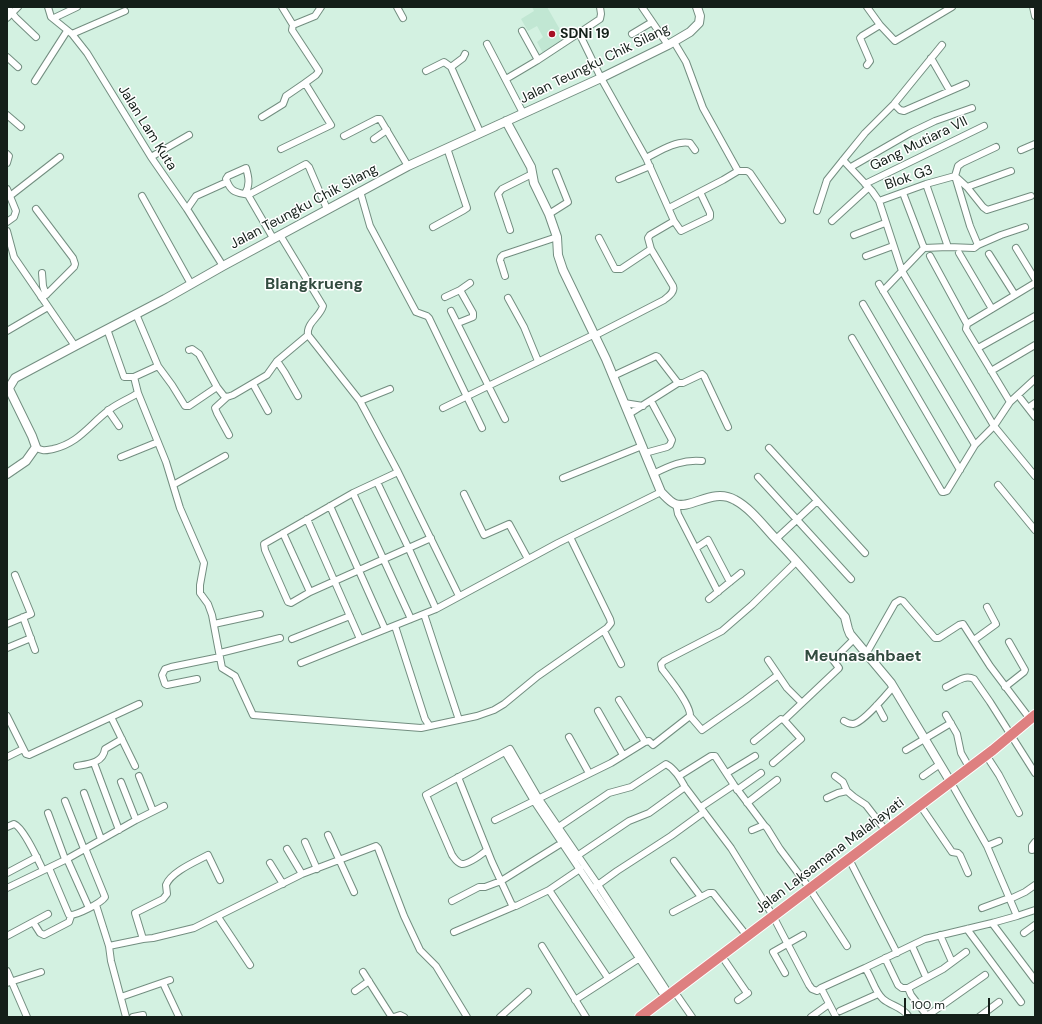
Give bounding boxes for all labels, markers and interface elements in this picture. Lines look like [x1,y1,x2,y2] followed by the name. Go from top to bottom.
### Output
[517,20,673,108] street label: Jalan Teungku Chik Silang
[560,26,610,42] place label: SDNi 19
[547,29,557,39] marker: SDNi 19
[114,82,180,174] street label: Jalan Lam Kuta
[867,113,971,175] street label: Gang Mutiara VII
[227,161,381,253] street label: Jalan Teungku Chik Silang
[883,162,935,194] street label: Blok G3
[265,275,363,295] district label: Blangkrueng
[805,647,921,667] district label: Meunasahbaet
[752,795,908,917] street label: Jalan Laksamana Malahayati
[906,990,992,1016] scale bar
[911,997,945,1013] text: 100 m

